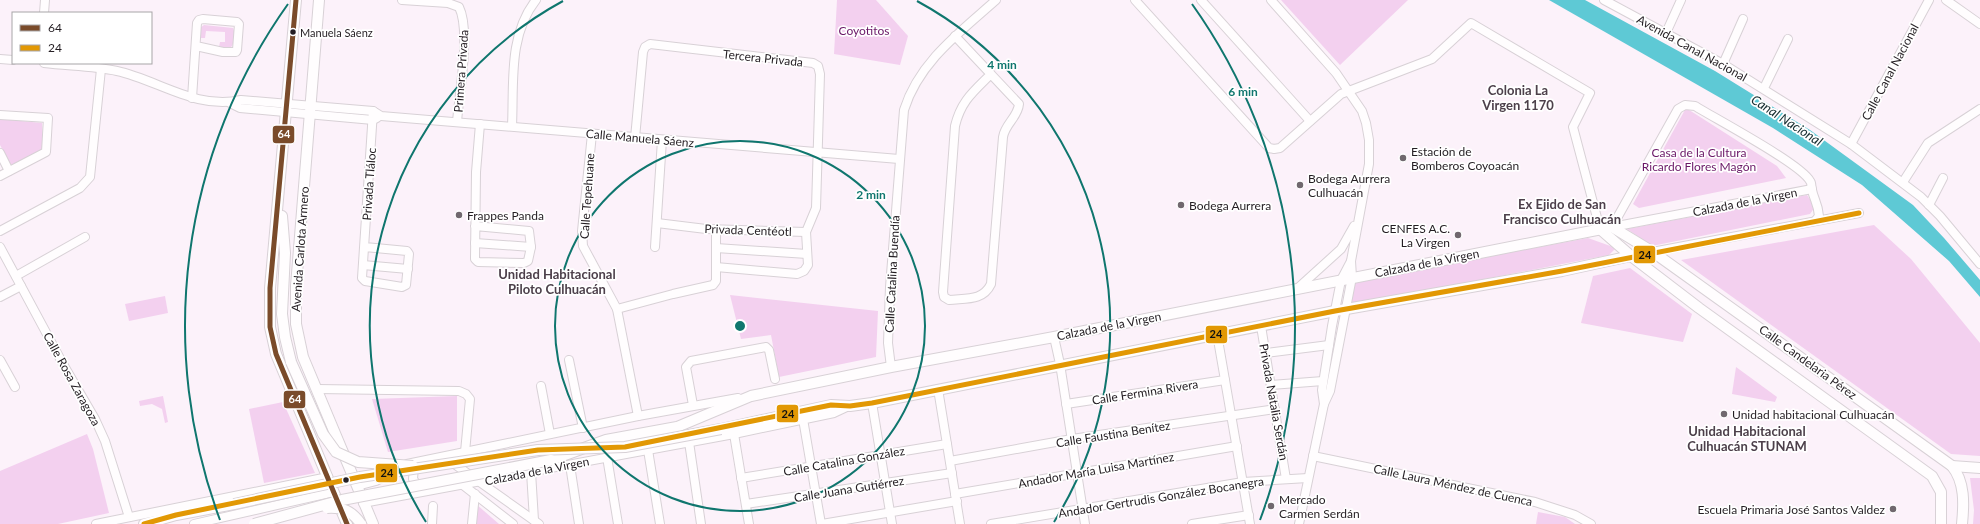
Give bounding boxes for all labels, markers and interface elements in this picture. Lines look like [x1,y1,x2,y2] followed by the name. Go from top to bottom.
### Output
[1634,11,1750,85] street label: Avenida Canal Nacional
[12,12,152,64] legend
[48,20,62,35] text: 64
[1858,21,1922,123] street label: Calle Canal Nacional
[839,23,889,38] park label: Coyotitos
[300,26,373,39] place label: Manuela Sáenz
[288,27,298,37] marker: Manuela Sáenz
[451,29,471,113] street label: Primera Privada
[48,40,62,55] text: 24
[722,46,804,70] street label: Tercera Privada
[987,57,1017,72] text: 4 min
[1481,82,1554,113] district label: Colonia La Virgen 1170
[1228,84,1258,99] text: 6 min
[1748,91,1826,149] water label: Canal Nacional
[272,125,295,144] line badge: 64
[585,126,695,150] street label: Calle Manuela Sáenz
[278,127,291,140] text: 64
[1411,144,1519,173] place label: Estación de Bomberos Coyoacán
[1642,145,1756,174] park label: Casa de la Cultura Ricardo Flores Magón
[359,147,379,221] street label: Privada Tláloc
[577,153,597,239] street label: Calle Tepehuane
[1398,153,1408,163] marker: Estación de Bomberos Coyoacán
[1308,171,1390,200] place label: Bodega Aurrera Culhuacán
[1295,180,1305,190] marker: Bodega Aurrera Culhuacán
[1692,185,1798,219] street label: Calzada de la Virgen
[288,186,312,312] street label: Avenida Carlota Armero
[856,187,886,202] text: 2 min
[1503,196,1621,227] district label: Ex Ejido de San Francisco Culhuacán
[1189,198,1271,213] place label: Bodega Aurrera
[1176,200,1186,210] marker: Bodega Aurrera
[467,208,544,223] place label: Frappes Panda
[454,210,464,220] marker: Frappes Panda
[881,215,903,333] street label: Calle Catalina Buendía
[704,221,792,239] street label: Privada Centéotl
[1381,221,1450,250] place label: CENFES A.C. La Virgen
[1453,230,1463,240] marker: CENFES A.C. La Virgen
[1633,245,1656,264] line badge: 24
[1374,246,1480,280] street label: Calzada de la Virgen
[1639,248,1652,261] text: 24
[498,266,616,297] district label: Unidad Habitacional Piloto Culhuacán
[1056,309,1162,343] street label: Calzada de la Virgen
[733,319,747,333] centre of rings
[1756,322,1860,403] street label: Calle Candelaria Pérez
[1205,325,1228,344] line badge: 24
[1210,327,1223,340] text: 24
[40,330,104,428] street label: Calle Rosa Zaragoza
[1256,342,1292,462] street label: Privada Natalia Serdán
[1091,376,1199,408] street label: Calle Fermina Rivera
[283,390,306,409] line badge: 64
[289,392,302,405] text: 64
[776,404,799,423] line badge: 24
[782,407,795,420] text: 24
[1732,407,1894,422] place label: Unidad habitacional Culhuacán
[1719,409,1729,419] marker: Unidad habitacional Culhuacán
[1055,417,1172,450] street label: Calle Faustina Benítez
[1687,423,1807,454] district label: Unidad Habitacional Culhuacán STUNAM
[782,443,906,479] street label: Calle Catalina González
[1017,449,1176,491] street label: Andador María Luisa Martínez
[484,454,590,488] street label: Calzada de la Virgen
[1372,461,1534,509] street label: Calle Laura Méndez de Cuenca
[375,463,398,483] line badge: 24
[381,466,394,479] text: 24
[793,473,906,505] street label: Calle Juana Gutiérrez
[1057,473,1265,521] street label: Andador Gertrudis González Bocanegra
[341,475,351,485] unlabelled marker
[1279,492,1360,521] place label: Mercado Carmen Serdán
[1266,501,1276,511] marker: Mercado Carmen Serdán
[1698,502,1886,517] place label: Escuela Primaria José Santos Valdez
[1888,504,1898,514] marker: Escuela Primaria José Santos Valdez

